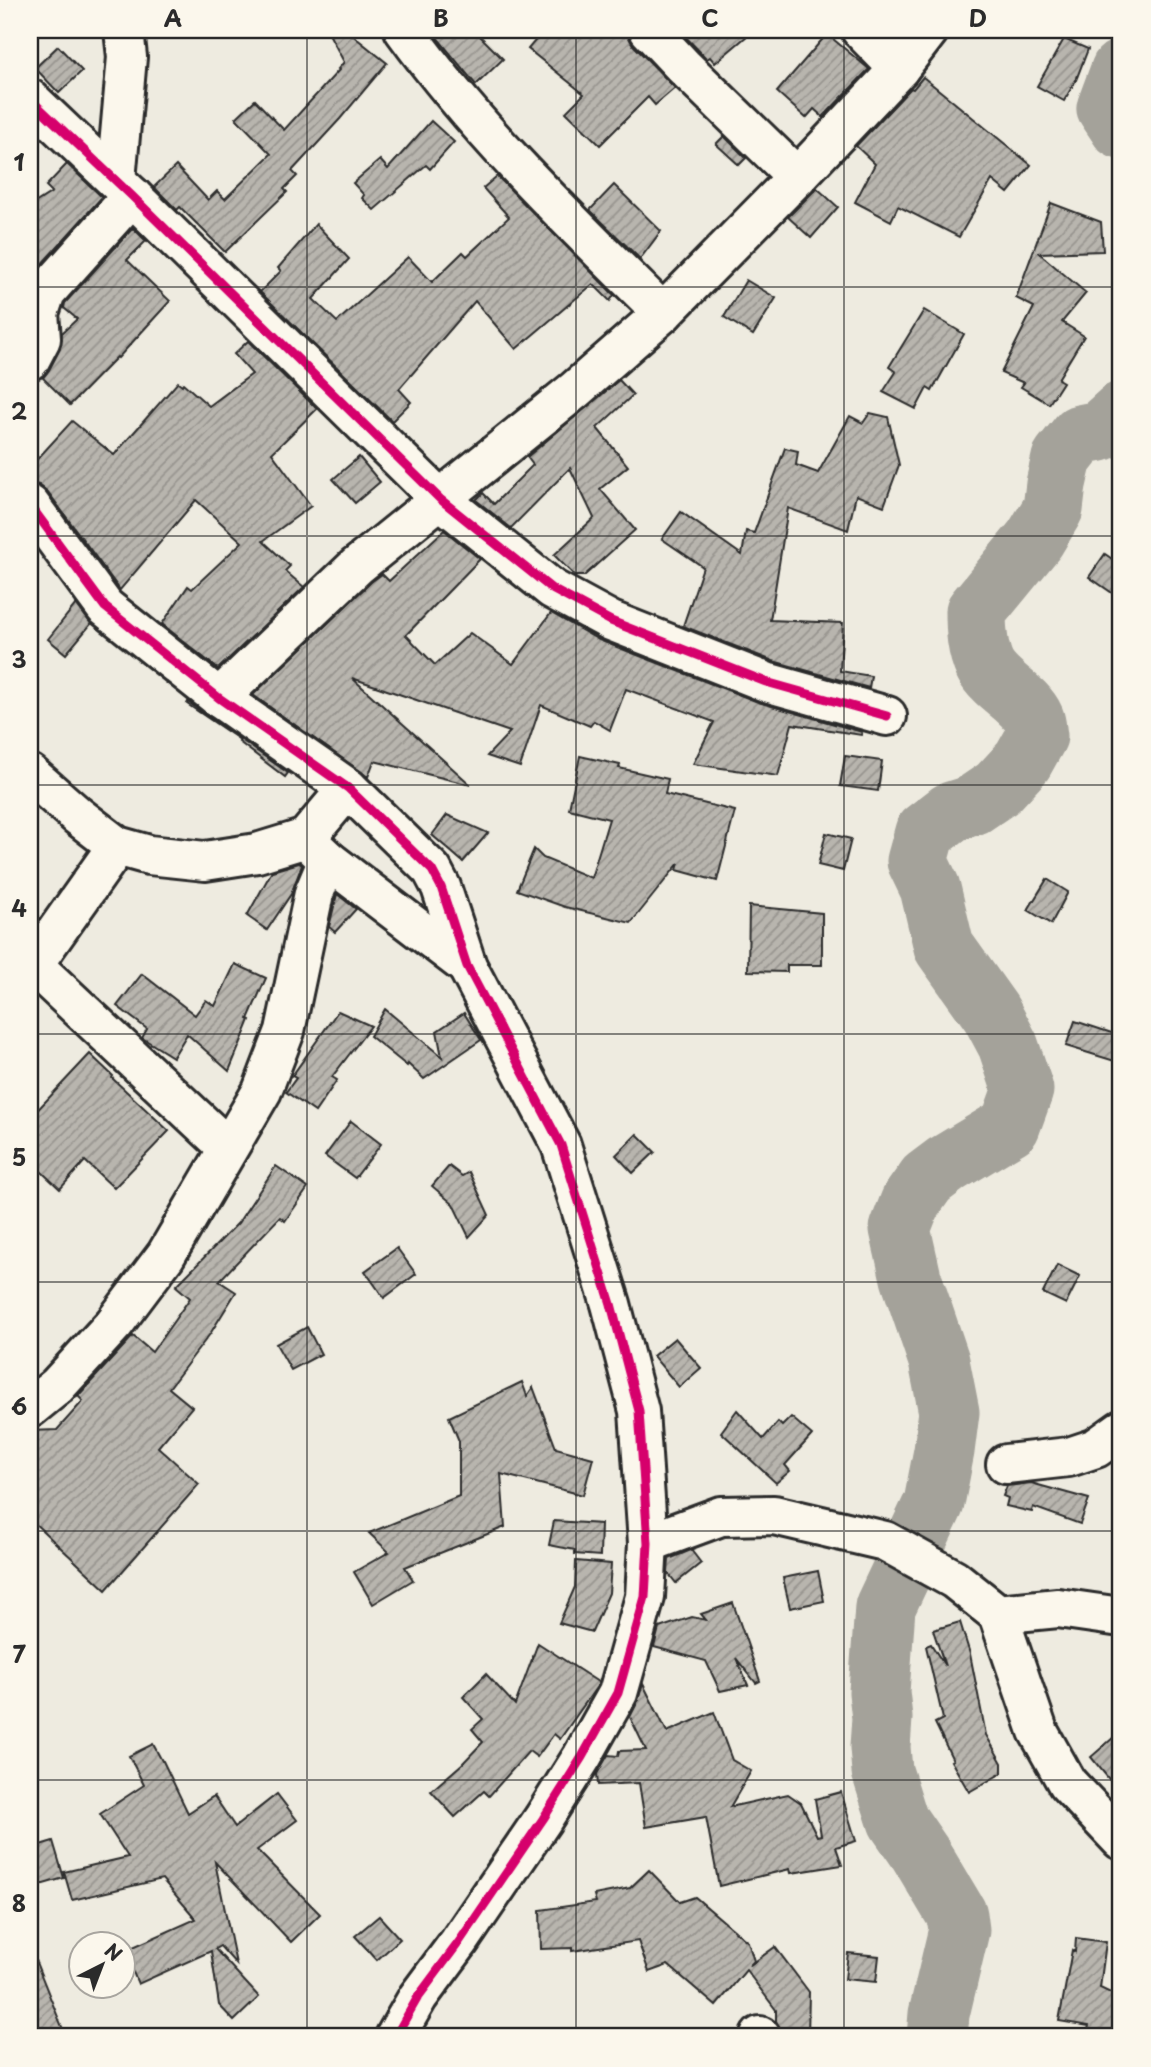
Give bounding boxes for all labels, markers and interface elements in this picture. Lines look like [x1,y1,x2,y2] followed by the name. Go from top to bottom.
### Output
[164,0,182,35] text: A
[433,0,449,35] text: B
[701,0,719,35] text: C
[969,0,987,35] text: D
[14,144,25,179] text: 1
[11,393,27,428] text: 2
[11,641,27,676] text: 3
[11,890,27,925] text: 4
[12,1139,26,1174] text: 5
[11,1388,27,1423] text: 6
[12,1636,26,1671] text: 7
[12,1885,26,1920] text: 8
[66,1930,136,2000] north arrow
[99,1936,129,1967] text: N

